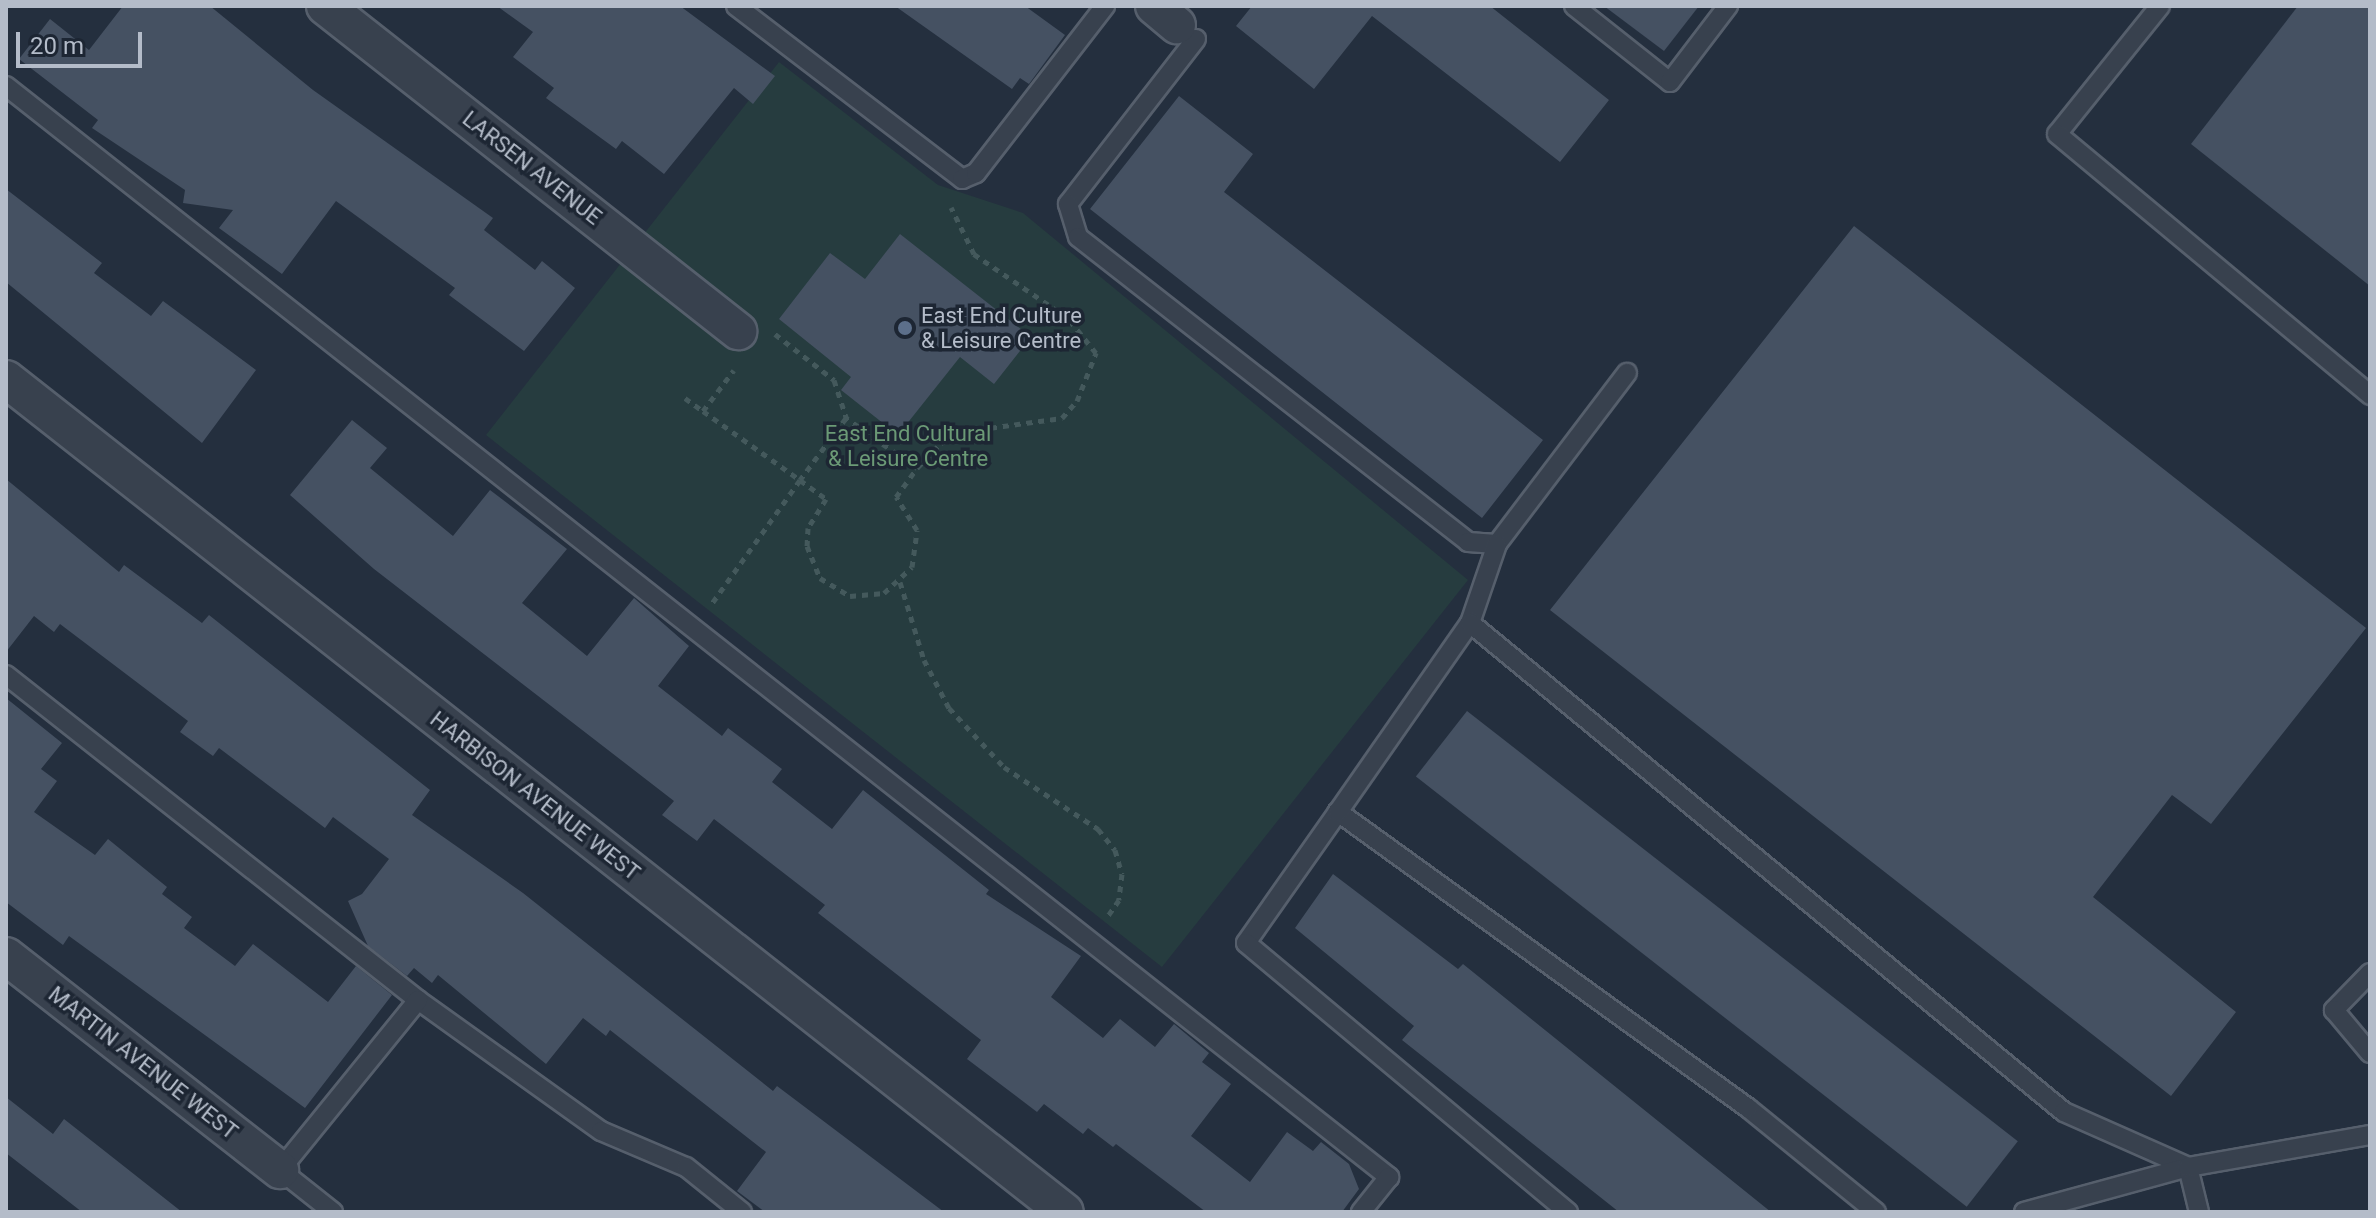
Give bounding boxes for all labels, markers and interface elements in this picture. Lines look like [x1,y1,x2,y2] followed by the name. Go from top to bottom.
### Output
[20,16,146,66] scale bar
[30,32,84,60] text: 20 m
[457,106,607,230] street label: LARSEN AVENUE
[921,302,1082,354] place label: East End Culture & Leisure Centre
[896,319,914,337] marker: East End Culture & Leisure Centre
[825,420,991,472] park label: East End Cultural & Leisure Centre
[425,706,645,886] street label: HARBISON AVENUE WEST
[43,981,243,1145] street label: MARTIN AVENUE WEST

